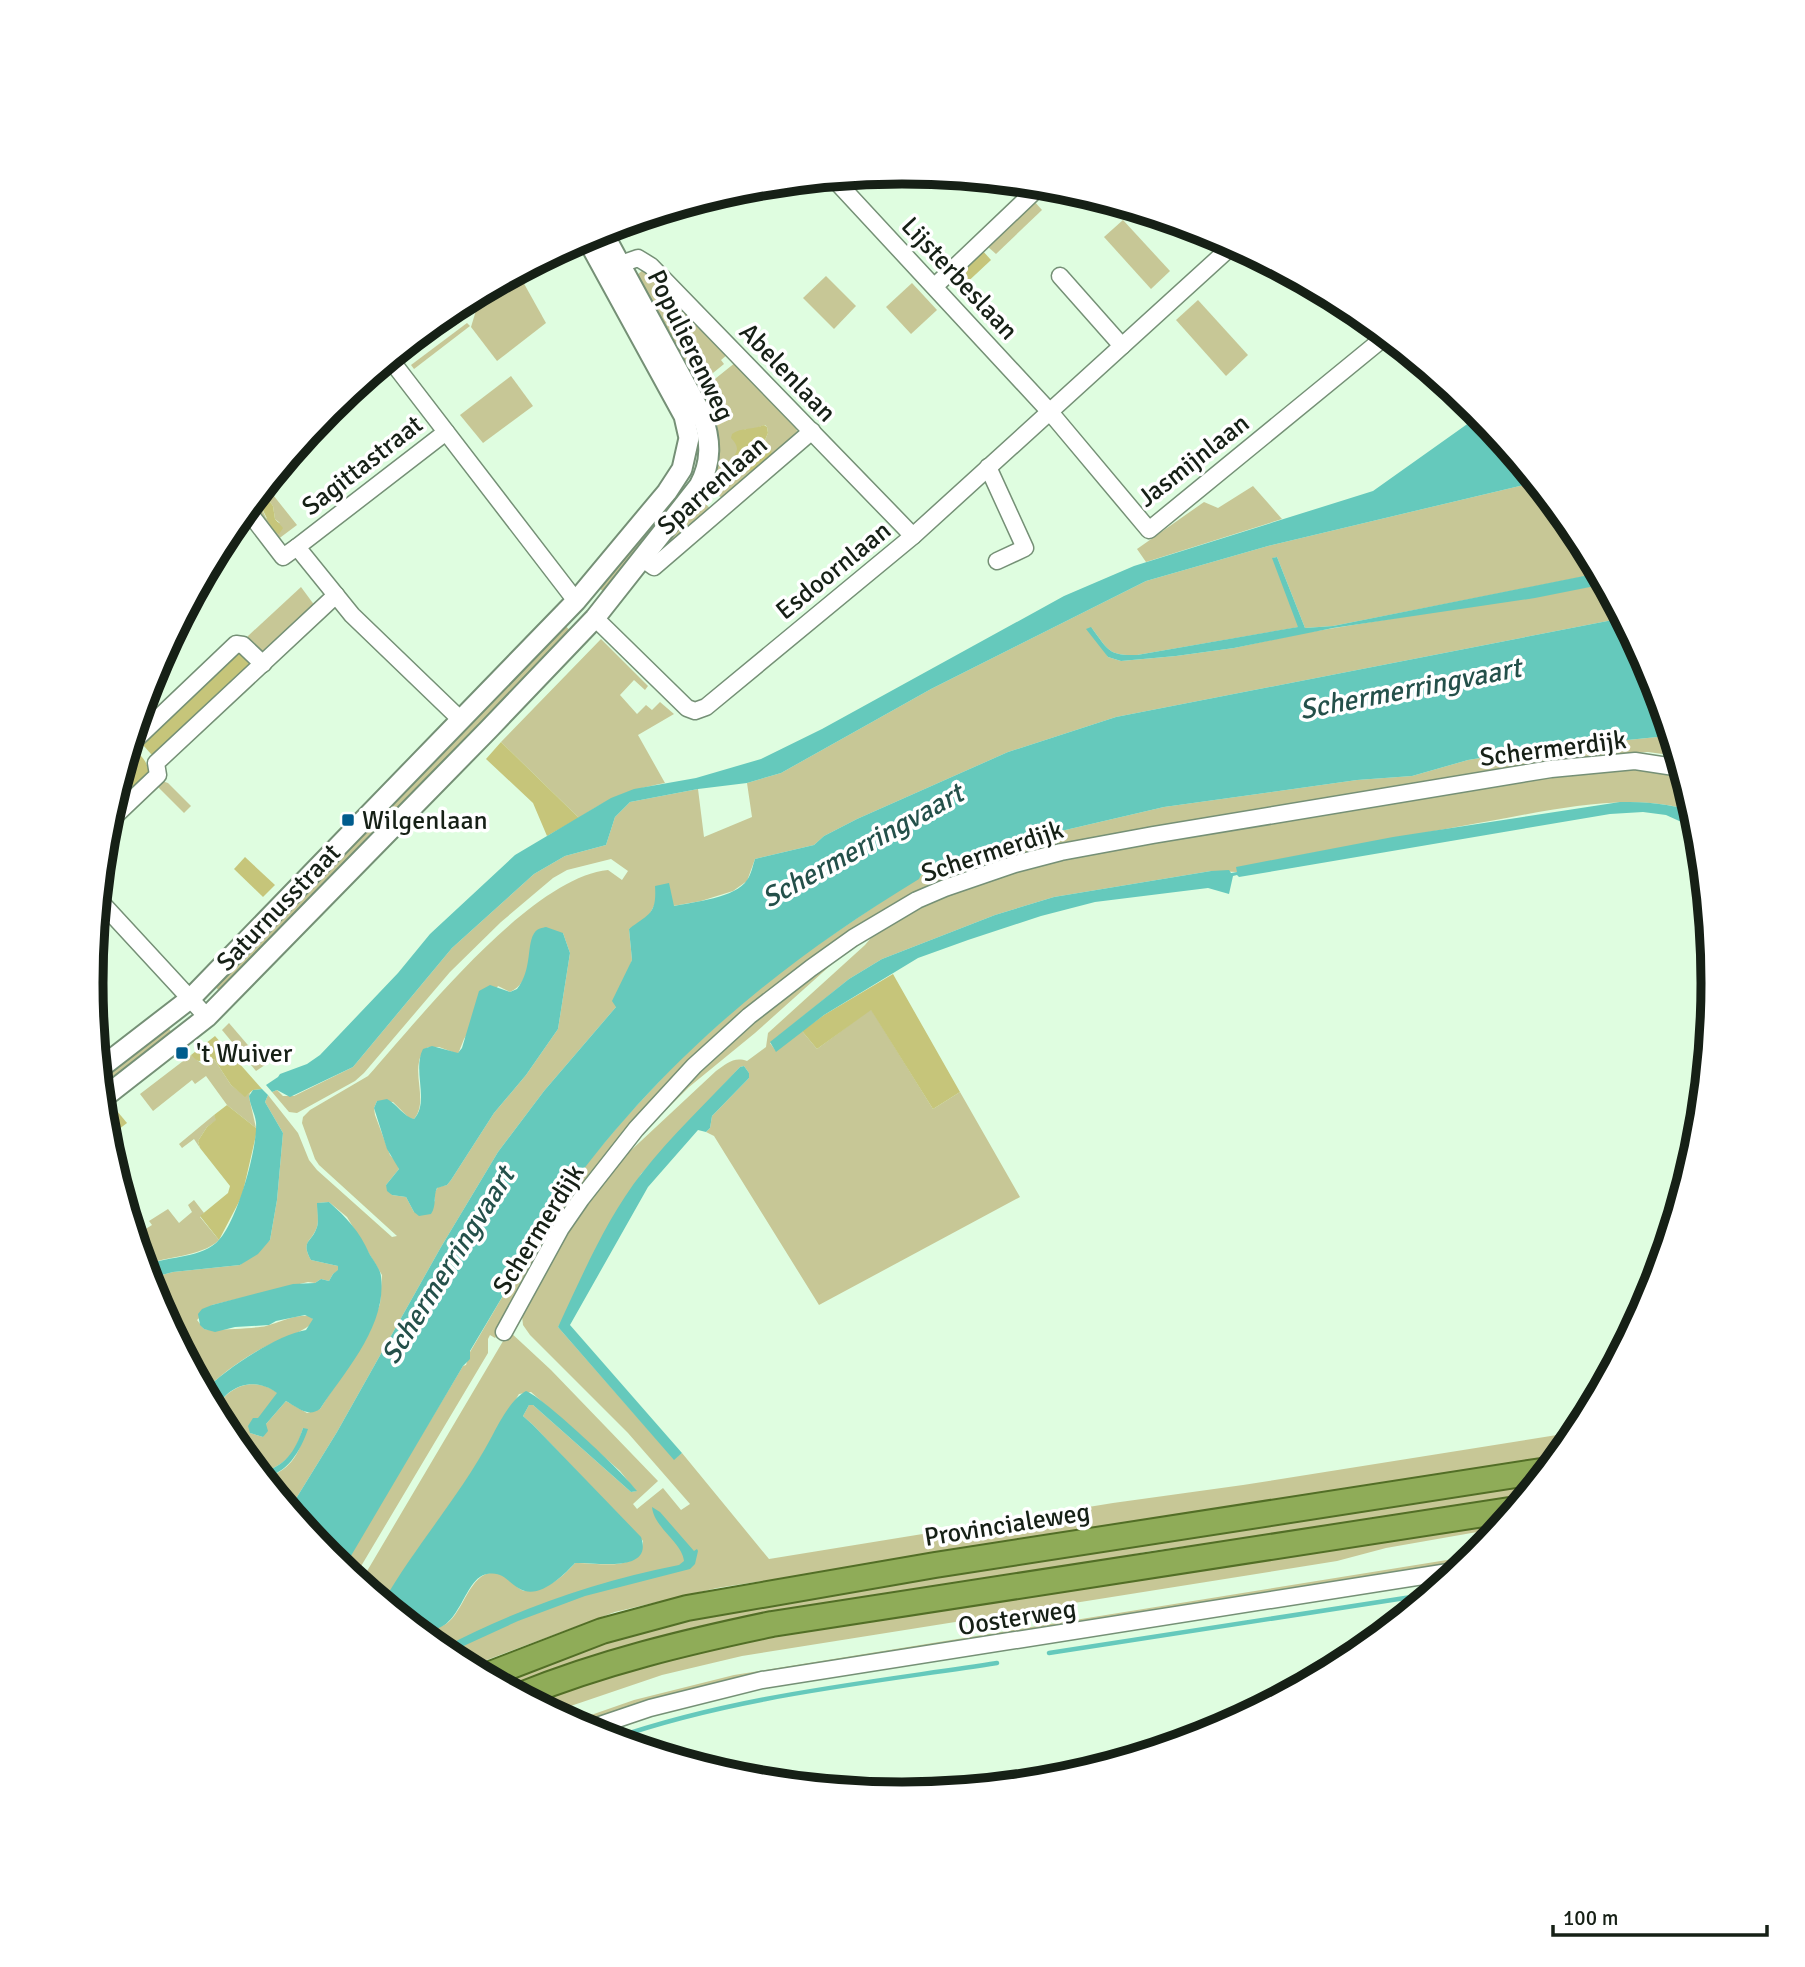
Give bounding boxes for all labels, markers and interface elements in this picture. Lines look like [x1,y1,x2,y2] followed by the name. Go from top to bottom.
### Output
[894,211,1024,347] street label: Lijsterbeslaan
[640,265,740,426] street label: Populierenweg
[732,316,842,429] street label: Abelenlaan
[1131,407,1256,514] street label: Jasmijnlaan
[296,409,429,523] street label: Sagittastraat
[651,429,774,542] street label: Sparrenlaan
[770,515,898,627] street label: Esdoornlaan
[1296,650,1527,727] water label: Schermerringvaart
[1478,724,1628,774] street label: Schermerdijk
[756,775,972,915] water label: Schermerringvaart
[362,805,488,837] place label: Wilgenlaan
[340,812,356,828] marker: Wilgenlaan
[917,814,1067,890] street label: Schermerdijk
[210,837,348,978] street label: Saturnusstraat
[196,1038,293,1070] place label: 't Wuiver
[174,1045,190,1061] marker: 't Wuiver
[374,1158,524,1370] water label: Schermerringvaart
[486,1159,592,1301] street label: Schermerdijk
[922,1496,1092,1554] street label: Provincialeweg
[956,1593,1079,1643] street label: Oosterweg
[1553,1894,1766,1938] scale bar
[1563,1905,1618,1931] text: 100 m

